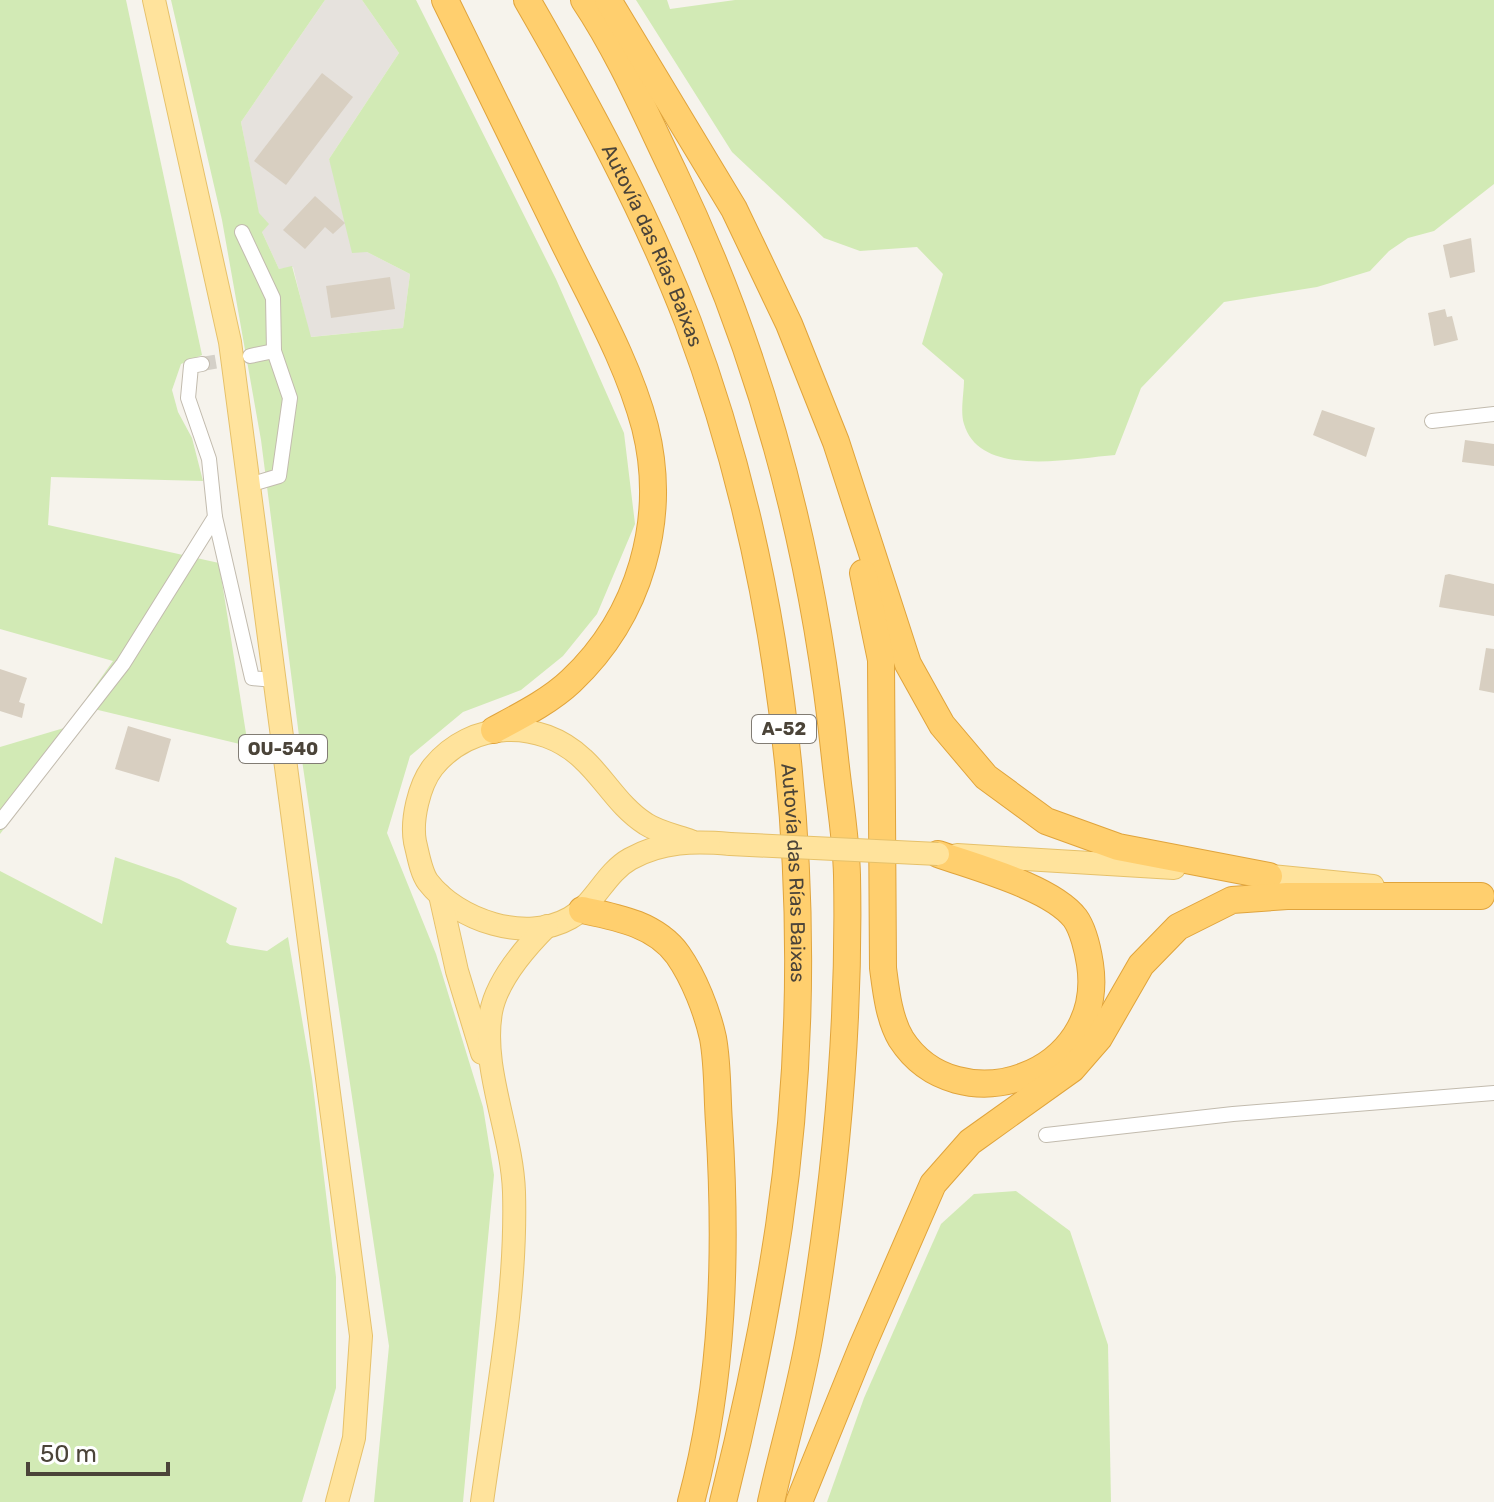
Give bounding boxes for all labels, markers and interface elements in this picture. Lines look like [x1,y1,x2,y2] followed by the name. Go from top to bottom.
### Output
[597,140,708,350] street label: Autovía das Rías Baixas
[752,715,816,743] road number: A-52
[239,735,327,763] road number: OU-540
[776,762,810,983] street label: Autovía das Rías Baixas
[28,1426,168,1476] scale bar
[40,1440,97,1468] text: 50 m

